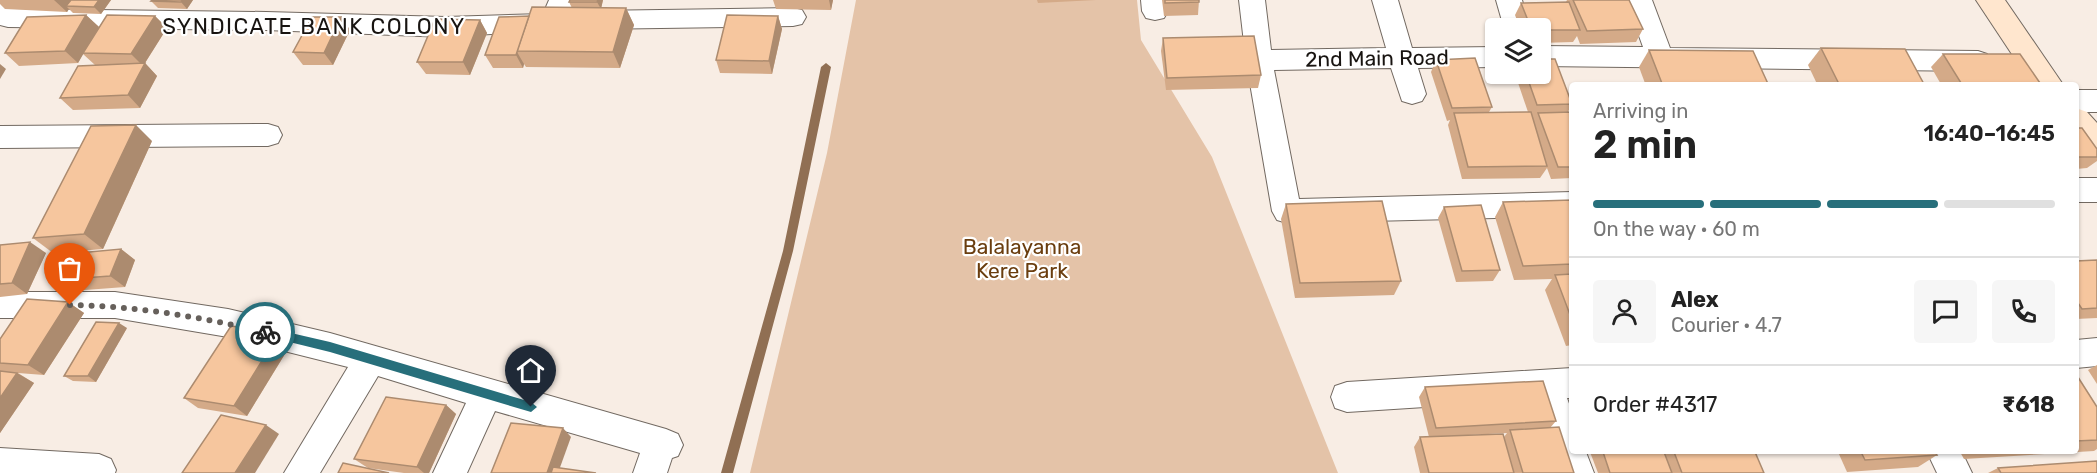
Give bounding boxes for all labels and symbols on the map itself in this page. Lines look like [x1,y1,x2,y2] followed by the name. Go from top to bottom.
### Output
[162,13,466,40] district label: SYNDICATE BANK COLONY
[1305,44,1449,72] street label: 2nd Main Road
[963,234,1081,283] park label: Balalayanna Kere Park
[44,243,95,305] pin
[235,302,295,362] courier
[505,345,556,407] pin

